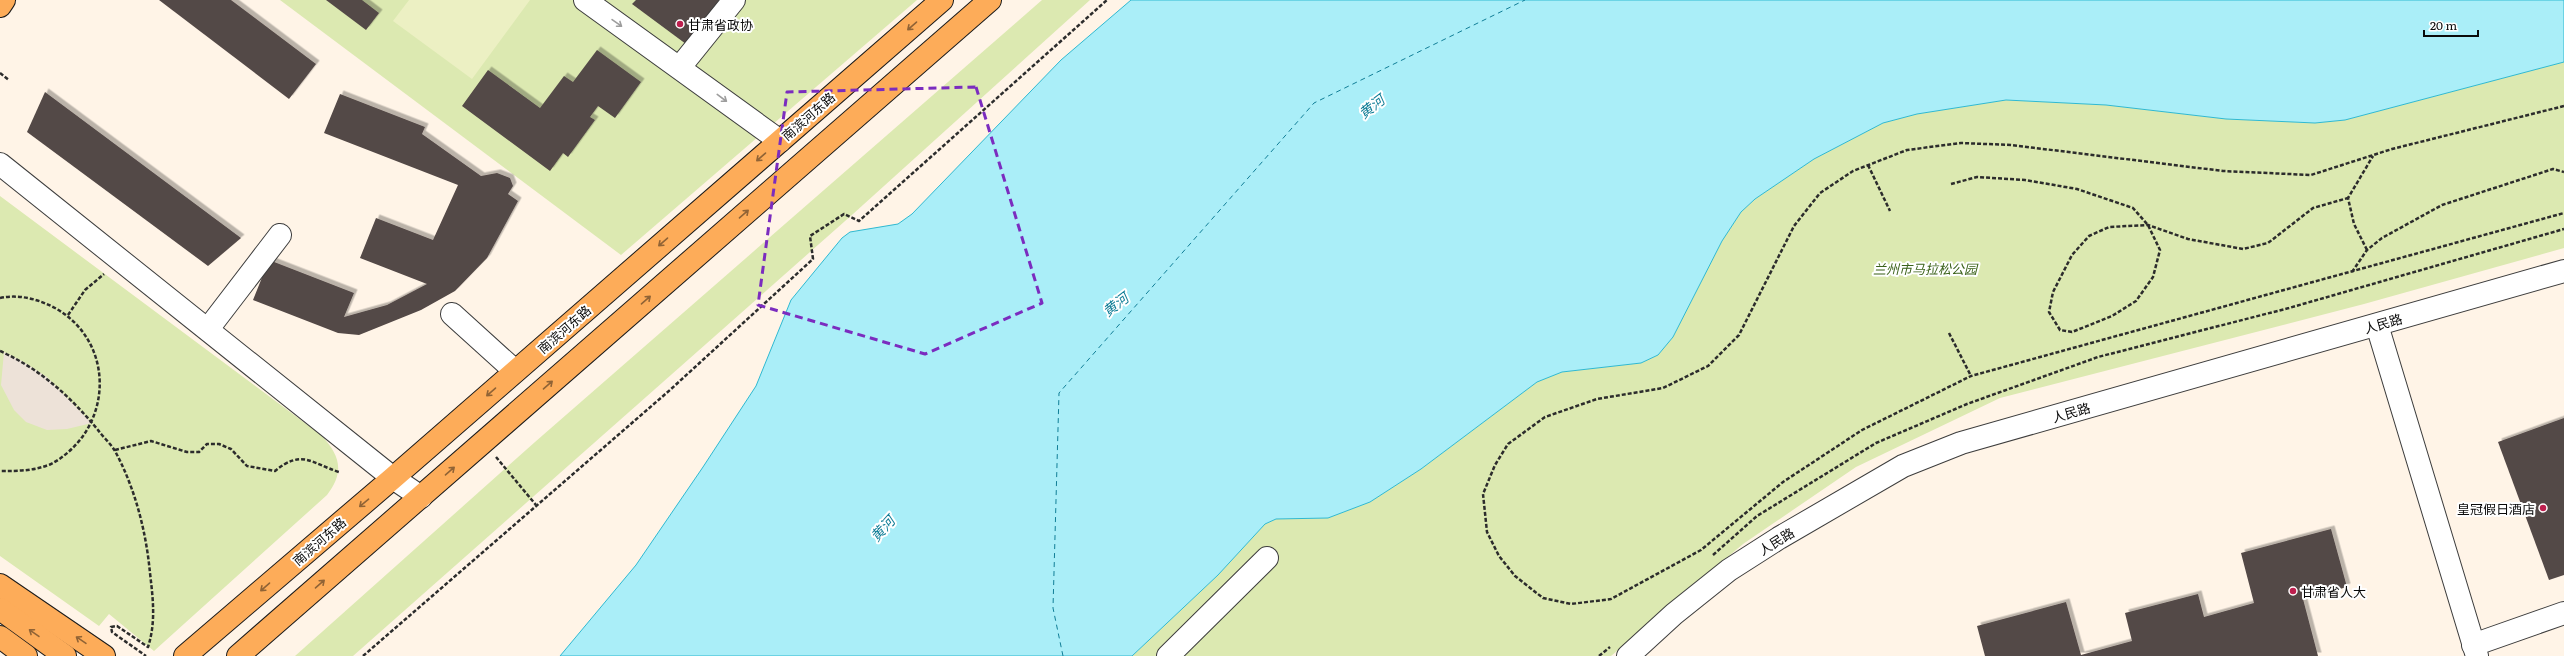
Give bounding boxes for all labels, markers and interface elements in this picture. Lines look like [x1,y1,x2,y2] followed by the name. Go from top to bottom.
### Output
[2424,12,2478,38] scale bar
[688,15,753,34] place label: 甘肃省政协
[2430,16,2457,34] text: 20 m
[611,19,622,27] one-way arrow
[675,19,685,29] marker: 甘肃省政协
[907,21,918,30] one-way arrow
[777,88,839,144] street label: 南滨河东路
[1354,88,1391,122] water label: 黄河
[717,94,728,103] one-way arrow
[756,152,767,161] one-way arrow
[739,210,749,219] one-way arrow
[658,238,669,247] one-way arrow
[1873,259,1979,278] park label: 兰州市马拉松公园
[1098,286,1135,320] water label: 黄河
[641,295,651,304] one-way arrow
[533,301,595,357] street label: 南滨河东路
[2362,308,2404,338] street label: 人民路
[543,381,554,390] one-way arrow
[486,387,496,396] one-way arrow
[2050,397,2092,427] street label: 人民路
[445,466,456,475] one-way arrow
[358,498,369,507] one-way arrow
[2457,499,2535,518] place label: 皇冠假日酒店
[2538,503,2548,513] marker: 皇冠假日酒店
[865,509,901,545] water label: 黄河
[288,513,350,569] street label: 南滨河东路
[1754,523,1798,559] street label: 人民路
[315,580,325,589] one-way arrow
[2301,582,2366,601] place label: 甘肃省人大
[259,583,270,592] one-way arrow
[2288,586,2298,596] marker: 甘肃省人大
[28,629,39,637] one-way arrow
[76,636,87,644] one-way arrow

